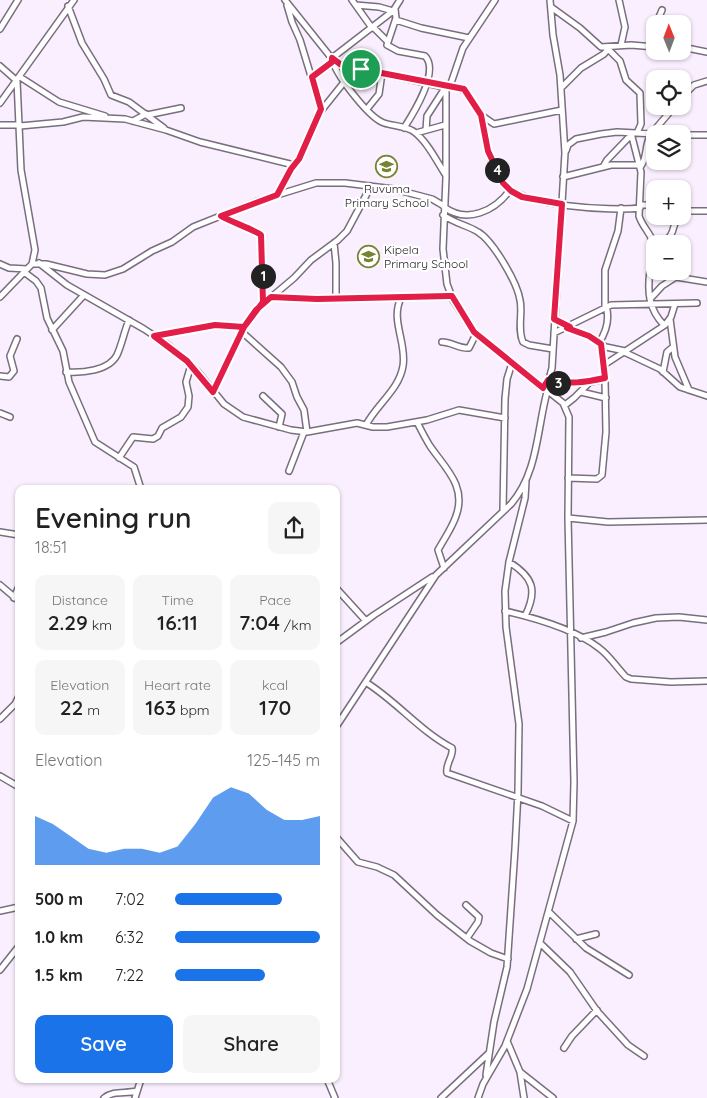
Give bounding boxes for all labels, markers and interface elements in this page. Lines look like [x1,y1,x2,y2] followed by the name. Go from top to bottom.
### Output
[646,15,691,60] north arrow
[646,15,691,280] map controls
[340,48,382,90] pin
[347,55,375,83] icon: arrive
[646,70,691,115] button: locate
[646,125,691,170] button: layers
[375,155,399,179] school or university icon: Ruvuma Primary School
[484,158,510,182] pin: 4
[493,161,502,179] text: 4
[646,180,691,225] button: +
[345,181,429,210] place label: Ruvuma Primary School
[646,235,691,280] button: −
[384,242,468,271] place label: Kipela Primary School
[356,244,380,268] school or university icon: Kipela Primary School
[250,264,276,288] pin: 1
[261,267,266,285] text: 1
[546,370,570,396] pin: 3
[555,374,562,392] text: 3
[35,500,192,535] text: Evening run
[268,502,320,554] button: share
[35,537,67,557] text: 18:51
[52,591,108,609] text: Distance
[161,591,194,609] text: Time
[259,591,291,609] text: Pace
[48,609,88,635] text: 2.29
[157,609,198,635] text: 16:11
[239,609,280,635] text: 7:04
[88,616,112,634] text: km
[280,616,311,634] text: /km
[50,676,109,694] text: Elevation
[144,676,211,694] text: Heart rate
[262,676,288,694] text: kcal
[60,694,83,720] text: 22
[145,694,176,720] text: 163
[259,694,291,720] text: 170
[83,701,100,719] text: m
[176,701,210,719] text: bpm
[35,750,102,770] text: Elevation
[247,750,320,770] text: 125–145 m
[35,889,83,909] text: 500 m
[115,889,145,909] text: 7:02
[35,927,83,947] text: 1.0 km
[115,927,144,947] text: 6:32
[35,965,83,985] text: 1.5 km
[115,965,144,985] text: 7:22
[35,1015,173,1073] button: Save
[183,1015,320,1073] button: Share

